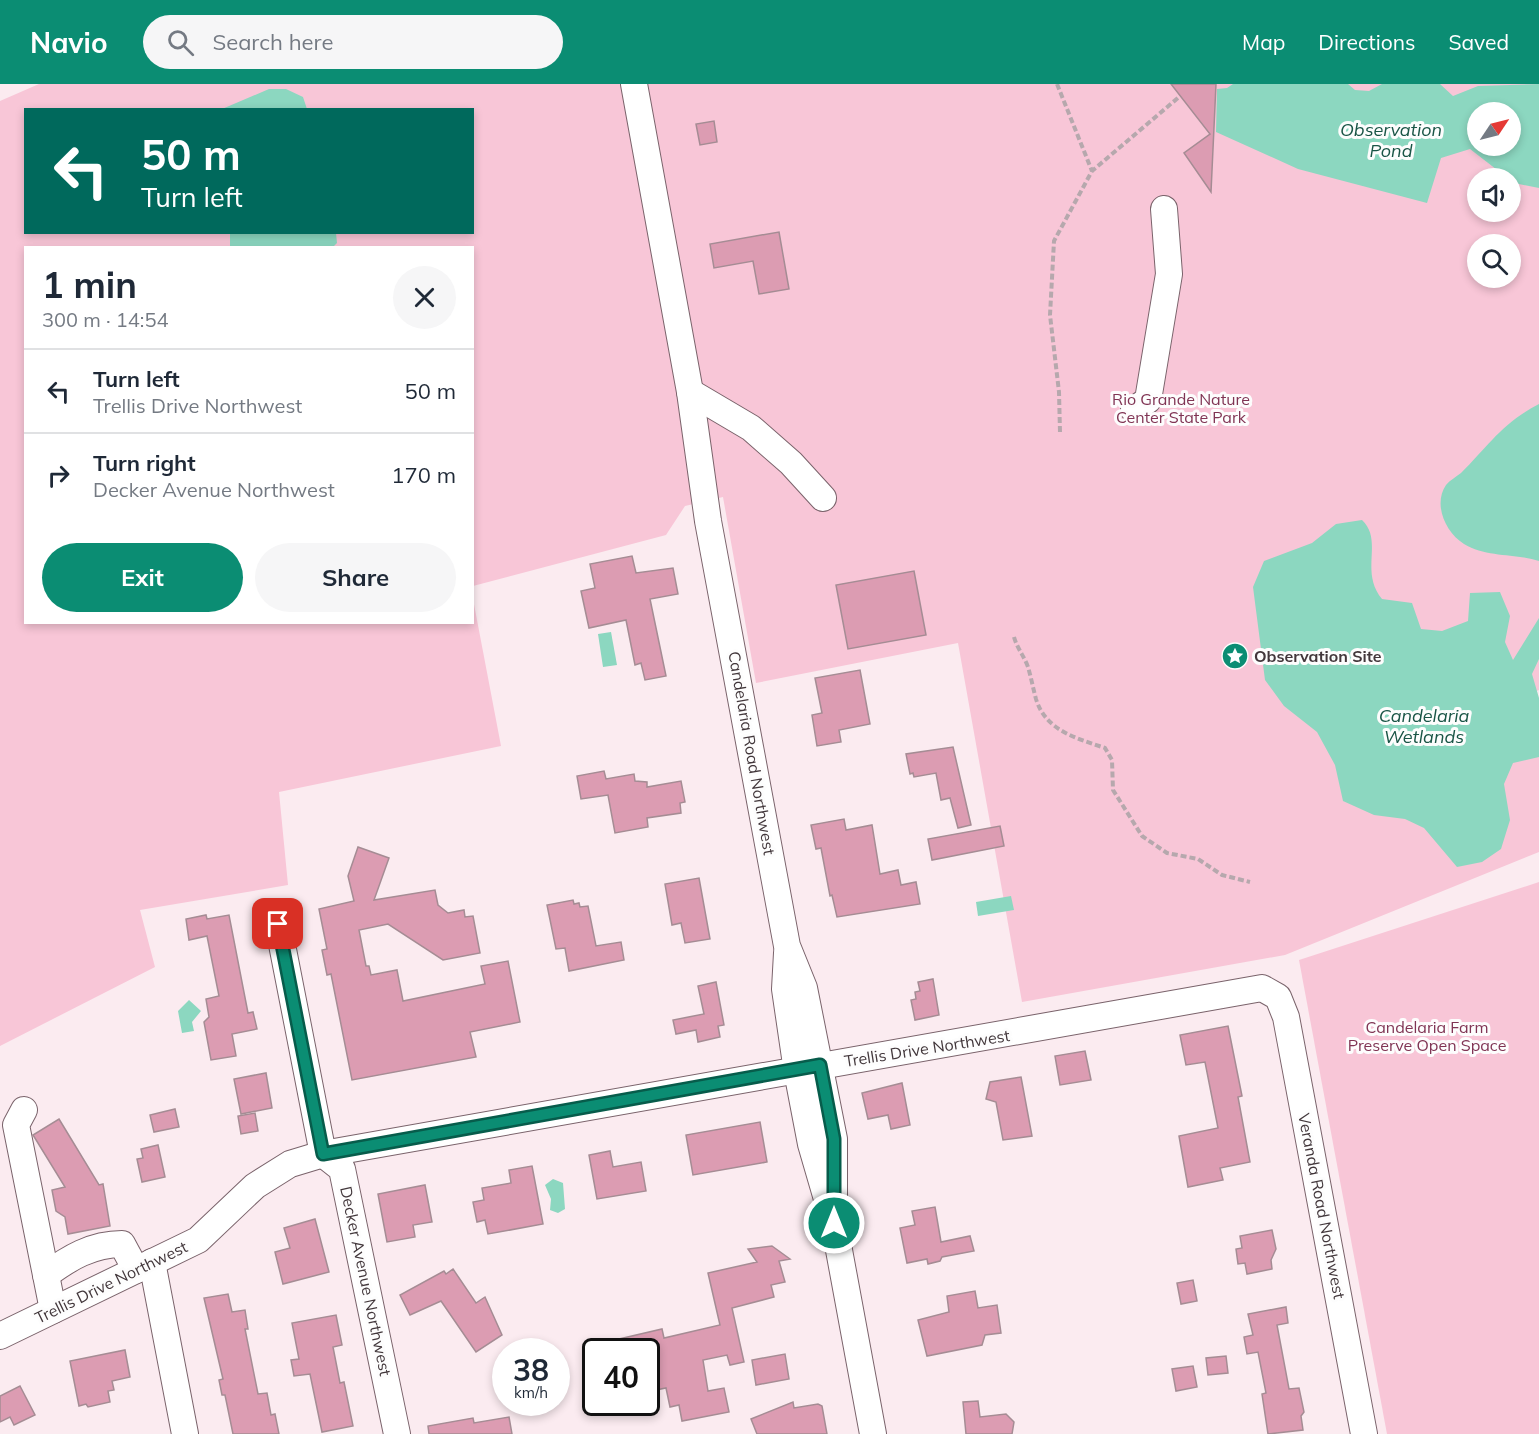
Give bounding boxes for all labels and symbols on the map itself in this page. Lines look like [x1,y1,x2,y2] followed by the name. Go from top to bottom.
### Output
[1467,102,1521,156] north arrow
[1340,118,1442,162] water label: Observation Pond
[1112,389,1250,427] park label: Rio Grande Nature Center State Park
[1220,641,1250,671] place icon: Observation Site
[1254,646,1382,666] place label: Observation Site
[724,650,780,857] street label: Candelaria Road Northwest
[1379,704,1470,748] water label: Candelaria Wetlands
[252,898,303,949] pin
[1348,1017,1506,1055] park label: Candelaria Farm Preserve Open Space
[843,1025,1012,1071] street label: Trellis Drive Northwest
[1294,1112,1350,1301] street label: Veranda Road Northwest
[336,1184,396,1378] street label: Decker Avenue Northwest
[802,1191,866,1255] position arrow
[31,1236,191,1328] street label: Trellis Drive Northwest
[582,1338,660,1416] speed limit sign: 40

